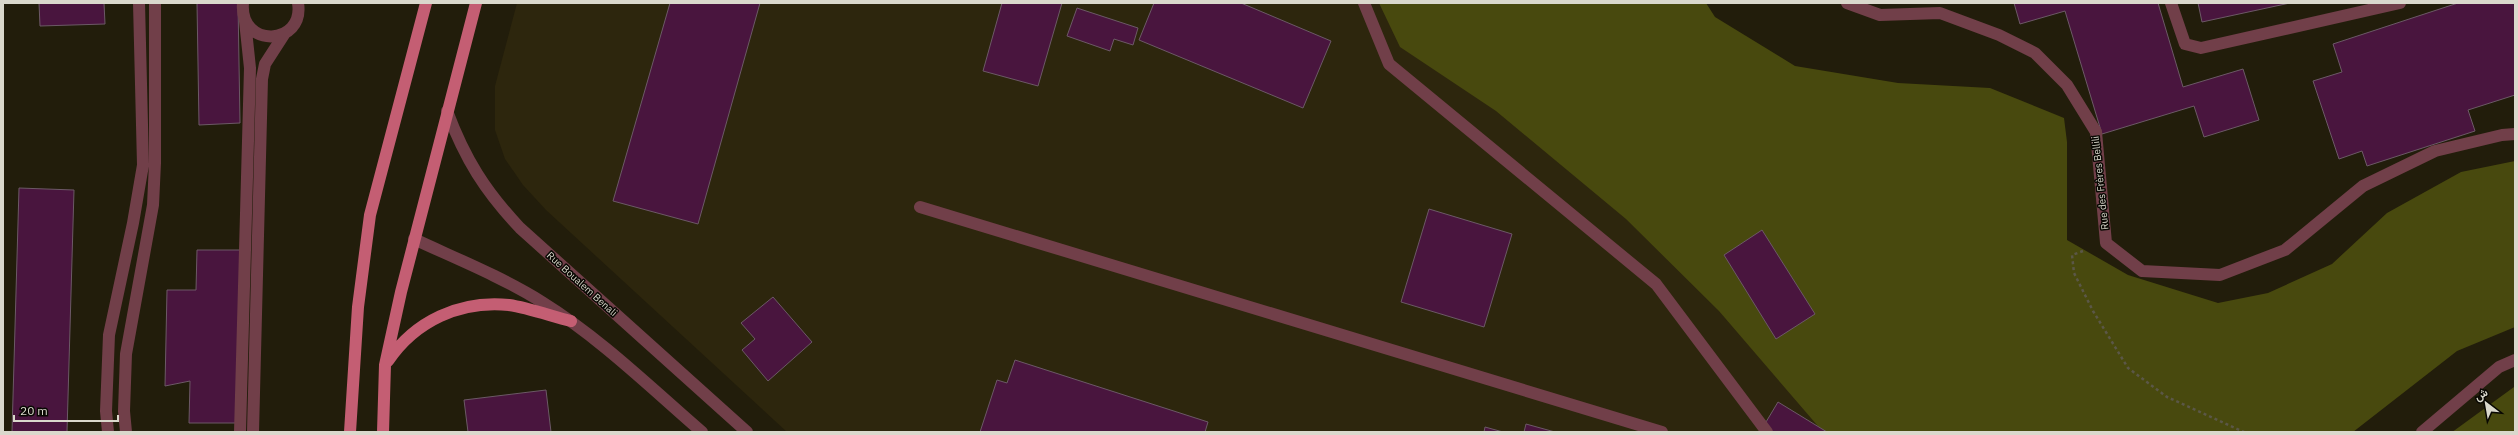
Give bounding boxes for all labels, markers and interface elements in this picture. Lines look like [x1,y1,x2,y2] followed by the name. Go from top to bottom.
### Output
[2089,135,2111,231] street label: Rue des Frères Bellili
[544,249,620,319] street label: Rue Boualem Benali
[2466,383,2506,423] north arrow
[2472,385,2490,404] text: ش
[14,397,118,423] scale bar
[20,403,48,418] text: 20 m

